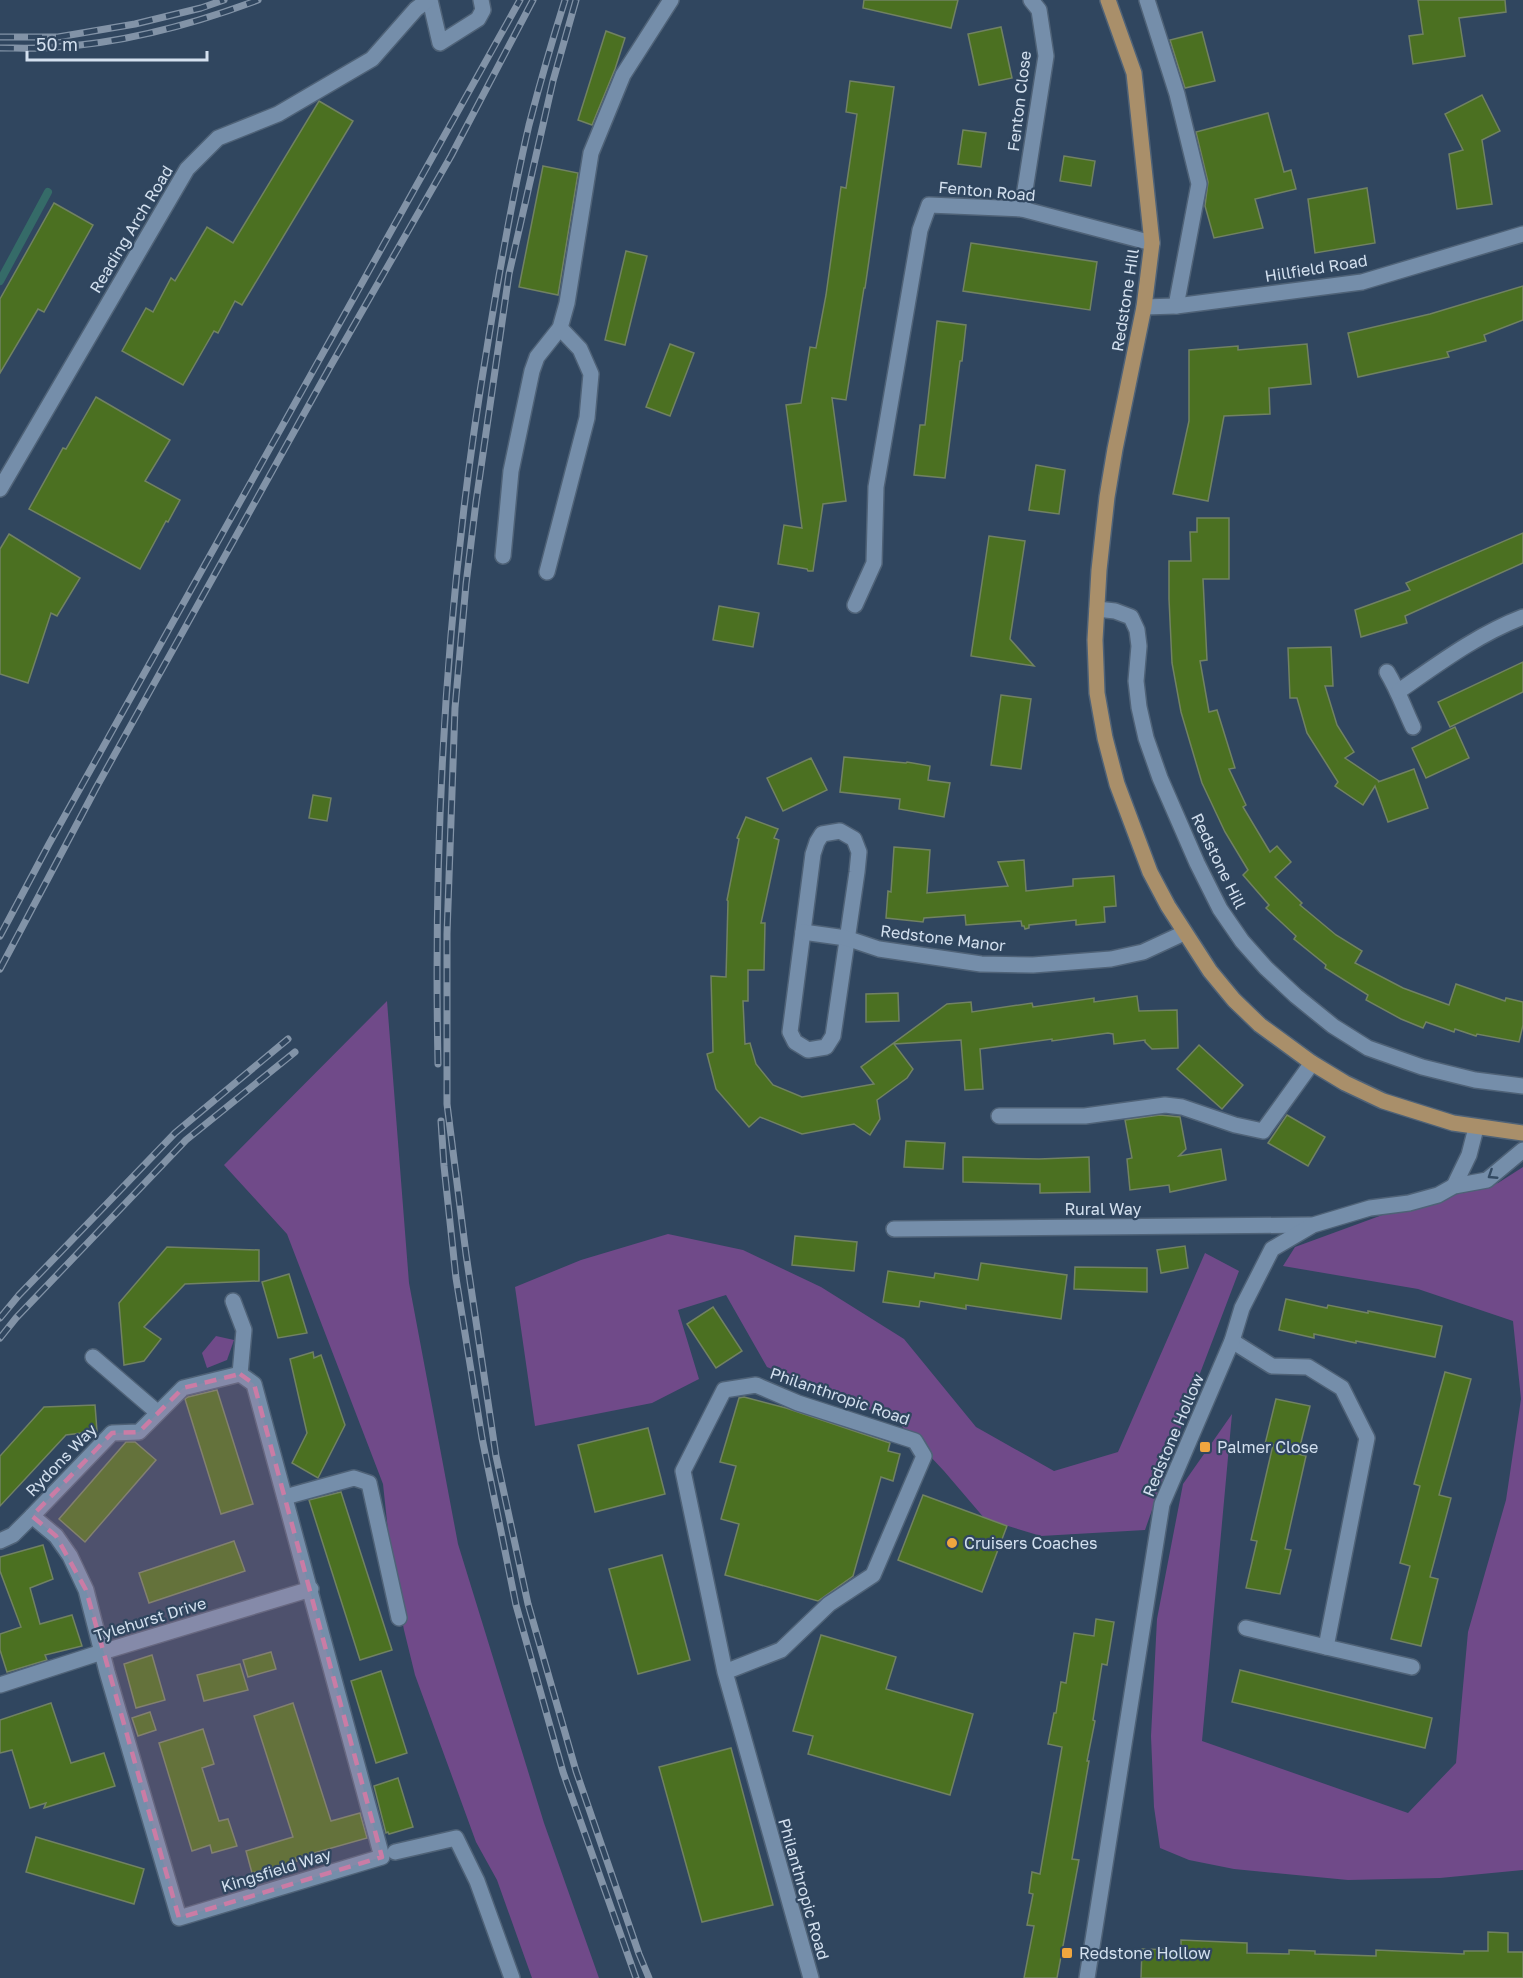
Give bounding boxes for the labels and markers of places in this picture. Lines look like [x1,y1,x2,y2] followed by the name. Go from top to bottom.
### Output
[1217,1437,1318,1457] place label: Palmer Close
[1198,1440,1212,1454] marker: Palmer Close
[964,1533,1097,1553] place label: Cruisers Coaches
[945,1536,959,1550] marker: Cruisers Coaches
[1079,1943,1211,1963] place label: Redstone Hollow
[1060,1946,1074,1960] marker: Redstone Hollow

